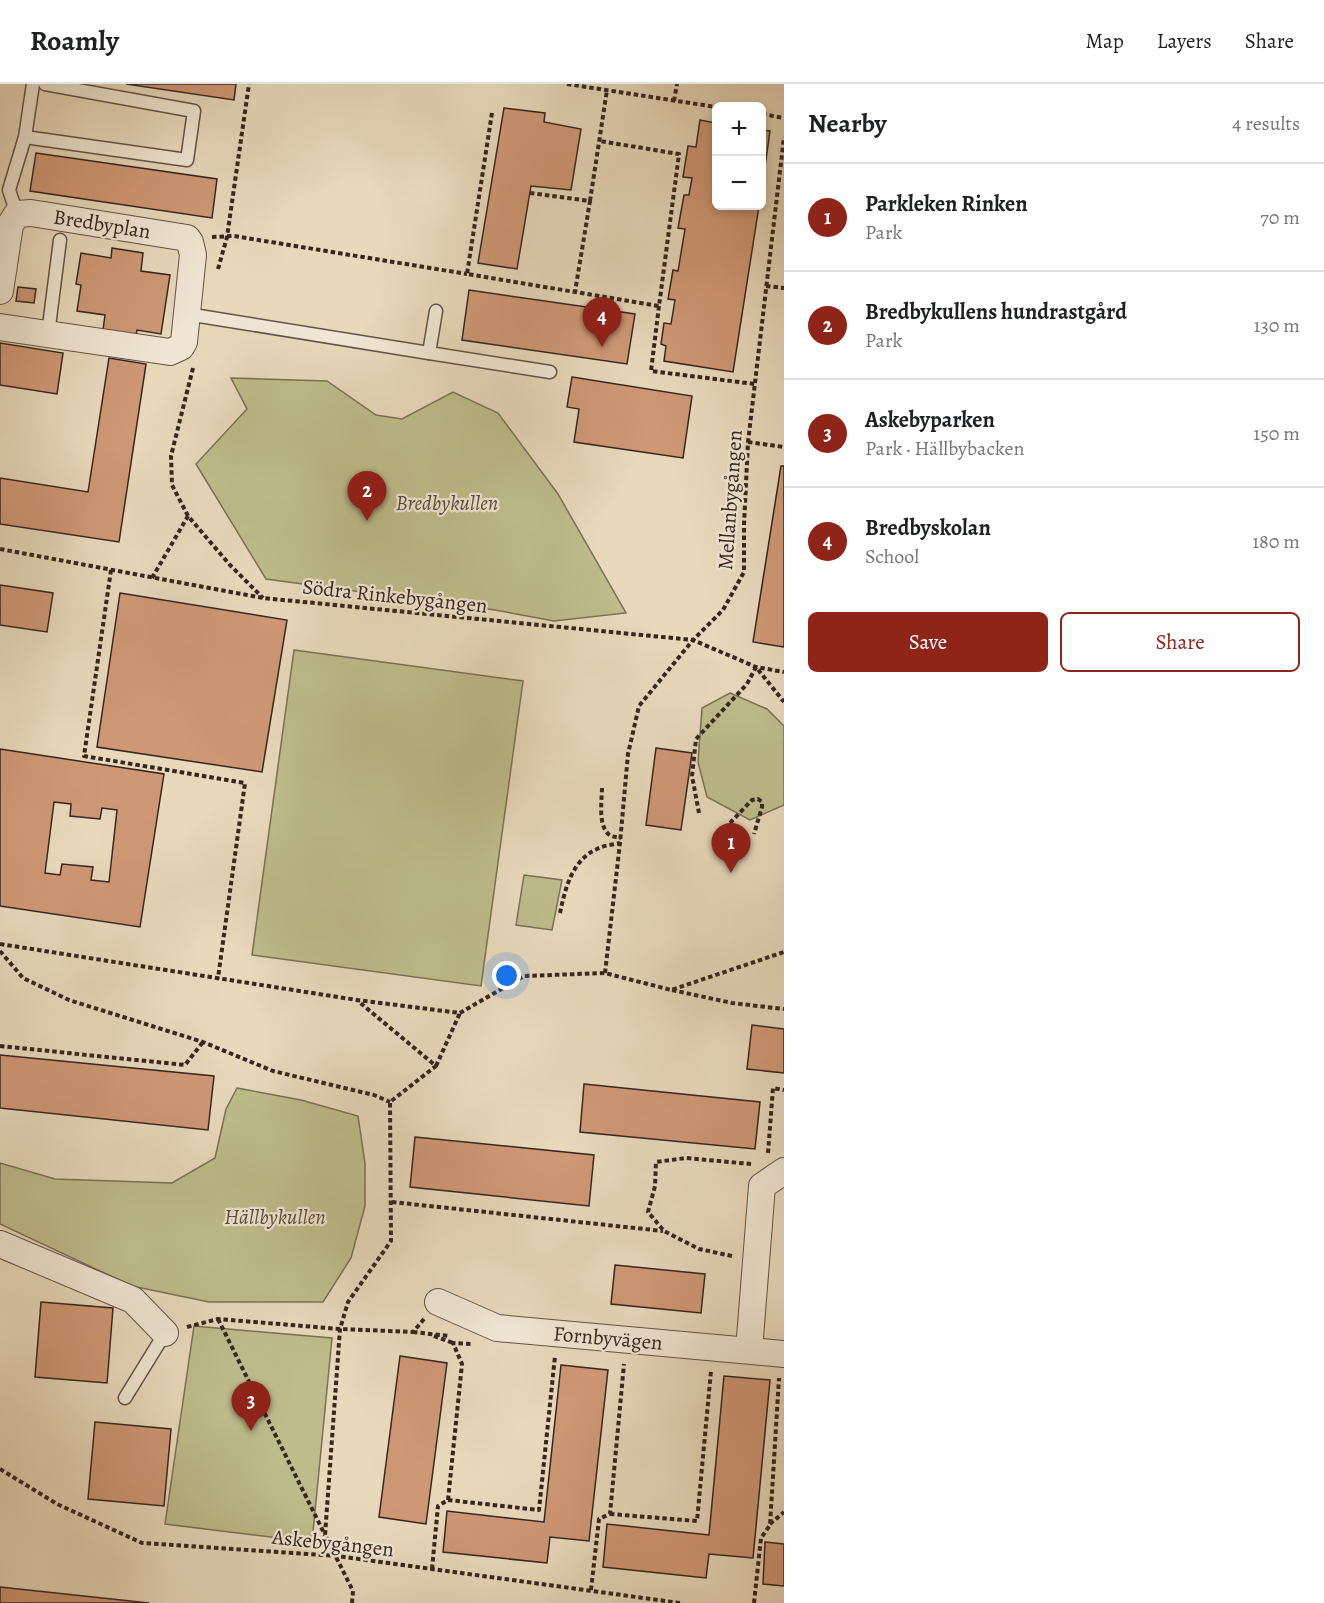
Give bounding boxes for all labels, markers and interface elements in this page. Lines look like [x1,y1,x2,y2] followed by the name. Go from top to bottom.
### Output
[30,22,119,60] text: Roamly
[1085,27,1124,55] text: Map
[1157,27,1212,55] text: Layers
[1245,27,1294,55] text: Share
[712,102,766,210] map controls
[712,102,766,156] button: +
[808,106,887,141] text: Nearby
[1232,110,1300,137] text: 4 results
[712,156,766,210] button: −
[865,189,1028,219] text: Parkleken Rinken
[51,203,153,245] street label: Bredbyplan
[824,204,831,231] text: 1
[1260,204,1300,231] text: 70 m
[865,219,903,246] text: Park
[865,297,1127,327] text: Bredbykullens hundrastgård
[582,298,622,347] pin: 4
[823,312,832,339] text: 2
[1254,312,1300,339] text: 130 m
[865,327,903,354] text: Park
[865,405,995,435] text: Askebyparken
[823,420,832,447] text: 3
[1253,420,1300,447] text: 150 m
[711,429,749,571] street label: Mellanbygången
[865,435,1024,462] text: Park · Hällbybacken
[348,472,386,521] pin: 2
[396,489,498,517] park label: Bredbykullen
[865,513,991,543] text: Bredbyskolan
[823,528,832,555] text: 4
[1252,528,1300,555] text: 180 m
[865,543,919,570] text: School
[301,572,489,620] street label: Södra Rinkebygången
[808,612,1048,672] button: Save
[1060,612,1300,672] button: Share
[712,824,750,873] pin: 1
[492,961,521,990] your location
[224,1203,326,1231] park label: Hällbykullen
[552,1319,664,1357] street label: Fornbyvägen
[232,1382,270,1431] pin: 3
[270,1523,395,1563] street label: Askebygången

